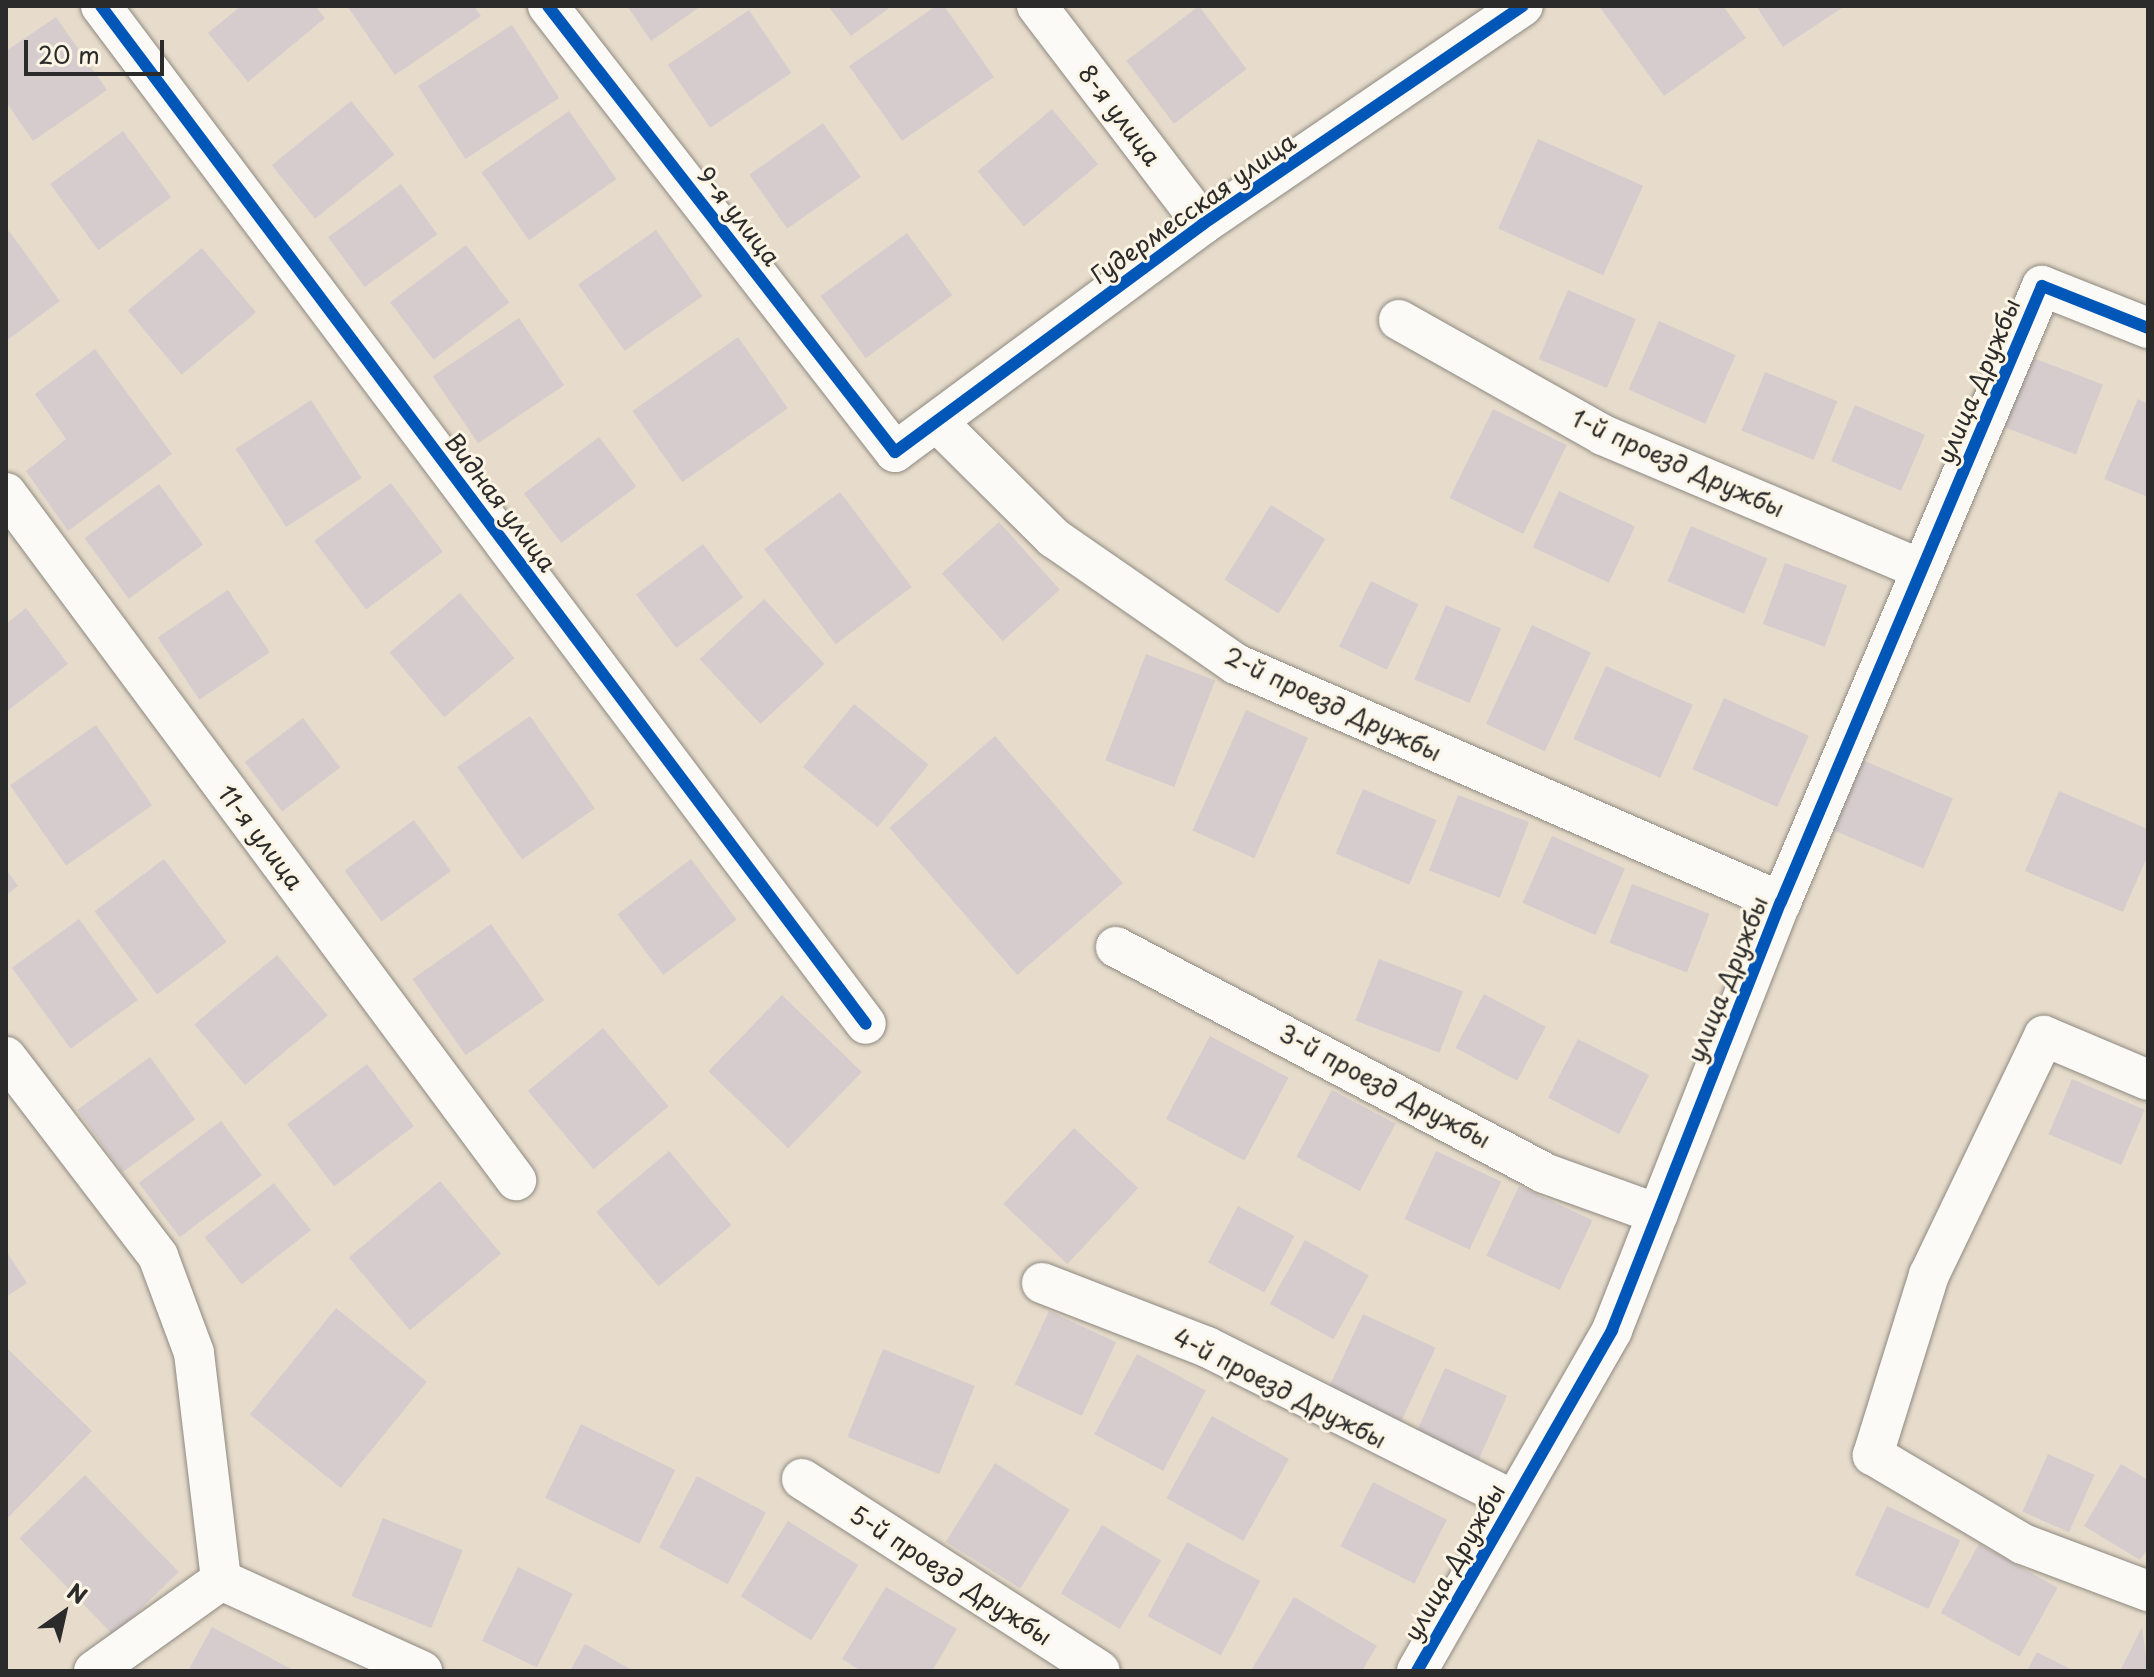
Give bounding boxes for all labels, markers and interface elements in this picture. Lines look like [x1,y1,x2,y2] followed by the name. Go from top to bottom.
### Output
[28,24,168,74] scale bar
[38,36,100,72] text: 20 m
[1073,59,1167,171] street label: 8-я улица
[1085,126,1301,290] street label: Гудермесская улица
[691,161,787,271] street label: 9-я улица
[1930,294,2026,468] street label: улица Дружбы
[1567,403,1789,523] street label: 1-й проезд Дружбы
[439,427,563,577] street label: Видная улица
[1220,641,1446,767] street label: 2-й проезд Дружбы
[212,779,310,895] street label: 11-я улица
[1680,891,1774,1067] street label: улица Дружбы
[1274,1018,1496,1154] street label: 3-й проезд Дружбы
[1169,1322,1391,1454] street label: 4-й проезд Дружбы
[1397,1478,1511,1646] street label: улица Дружбы
[845,1499,1057,1651] street label: 5-й проезд Дружбы
[24,1573,104,1653] north arrow
[61,1574,94,1611] text: N

